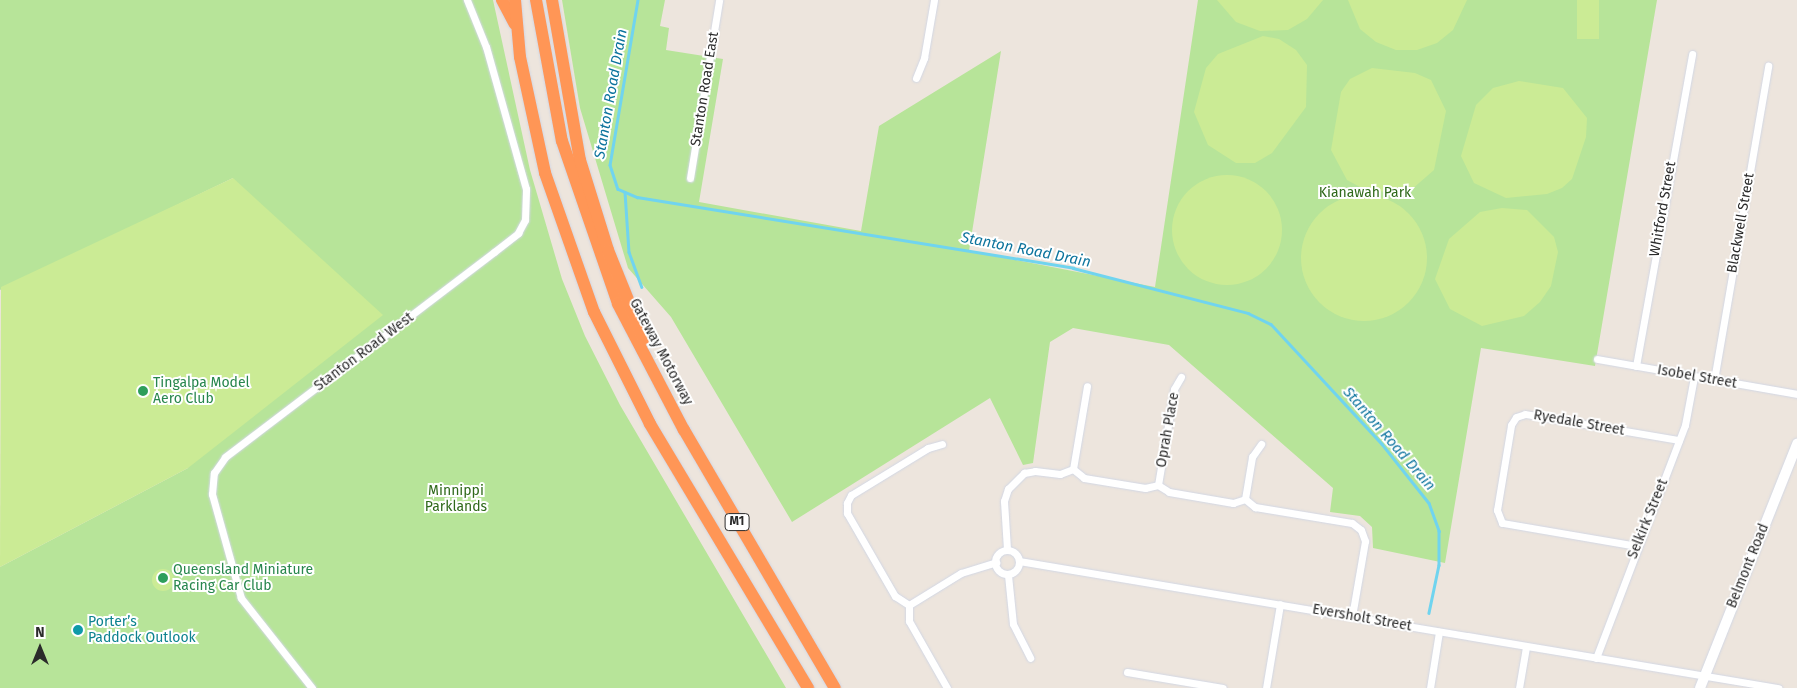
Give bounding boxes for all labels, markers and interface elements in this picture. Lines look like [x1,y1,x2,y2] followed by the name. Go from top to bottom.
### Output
[591,28,631,160] water label: Stanton Road Drain
[688,31,722,147] street label: Stanton Road East
[1646,160,1680,258] street label: Whitford Street
[1724,172,1758,274] street label: Blackwell Street
[1319,185,1411,201] park label: Kianawah Park
[960,229,1092,271] water label: Stanton Road Drain
[626,296,696,408] street label: Gateway Motorway
[311,309,417,395] street label: Stanton Road West
[1656,362,1738,392] street label: Isobel Street
[153,375,250,408] place label: Tingalpa Model Aero Club
[1339,383,1439,495] water label: Stanton Road Drain
[137,385,149,397] marker: Tingalpa Model Aero Club
[1153,391,1183,469] street label: Oprah Place
[1532,407,1626,439] street label: Ryedale Street
[1624,477,1672,561] street label: Selkirk Street
[425,483,487,516] park label: Minnippi Parklands
[724,512,750,532] road number: M1
[1723,521,1773,611] street label: Belmont Road
[173,562,313,594] place label: Queensland Miniature Racing Car Club
[157,572,169,584] marker: Queensland Miniature Racing Car Club
[1311,601,1413,635] street label: Eversholt Street
[88,614,196,646] place label: Porter’s Paddock Outlook
[15,623,65,673] north arrow
[35,624,45,641] text: N
[72,624,84,636] marker: Porter’s Paddock Outlook

